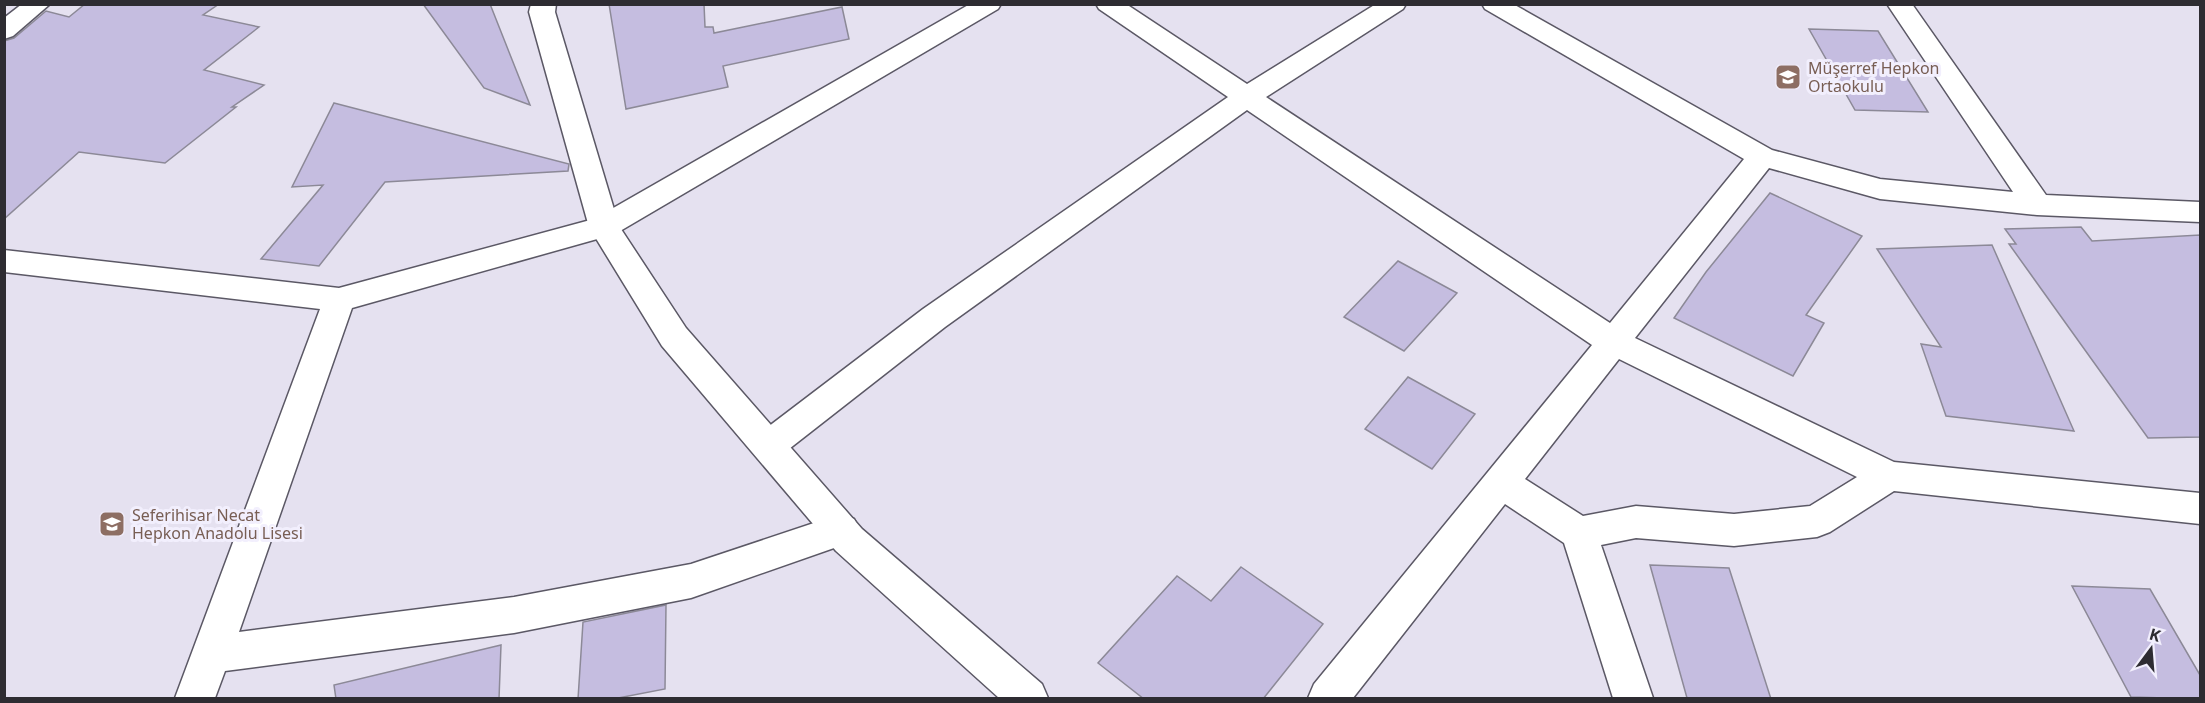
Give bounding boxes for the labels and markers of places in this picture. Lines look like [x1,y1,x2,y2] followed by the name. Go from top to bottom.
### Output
[1808,57,1940,97] place label: Müşerref Hepkon Ortaokulu
[1773,62,1803,92] school or university icon: Müşerref Hepkon Ortaokulu
[132,504,303,544] place label: Seferihisar Necat Hepkon Anadolu Lisesi
[97,509,127,539] school or university icon: Seferihisar Necat Hepkon Anadolu Lisesi

